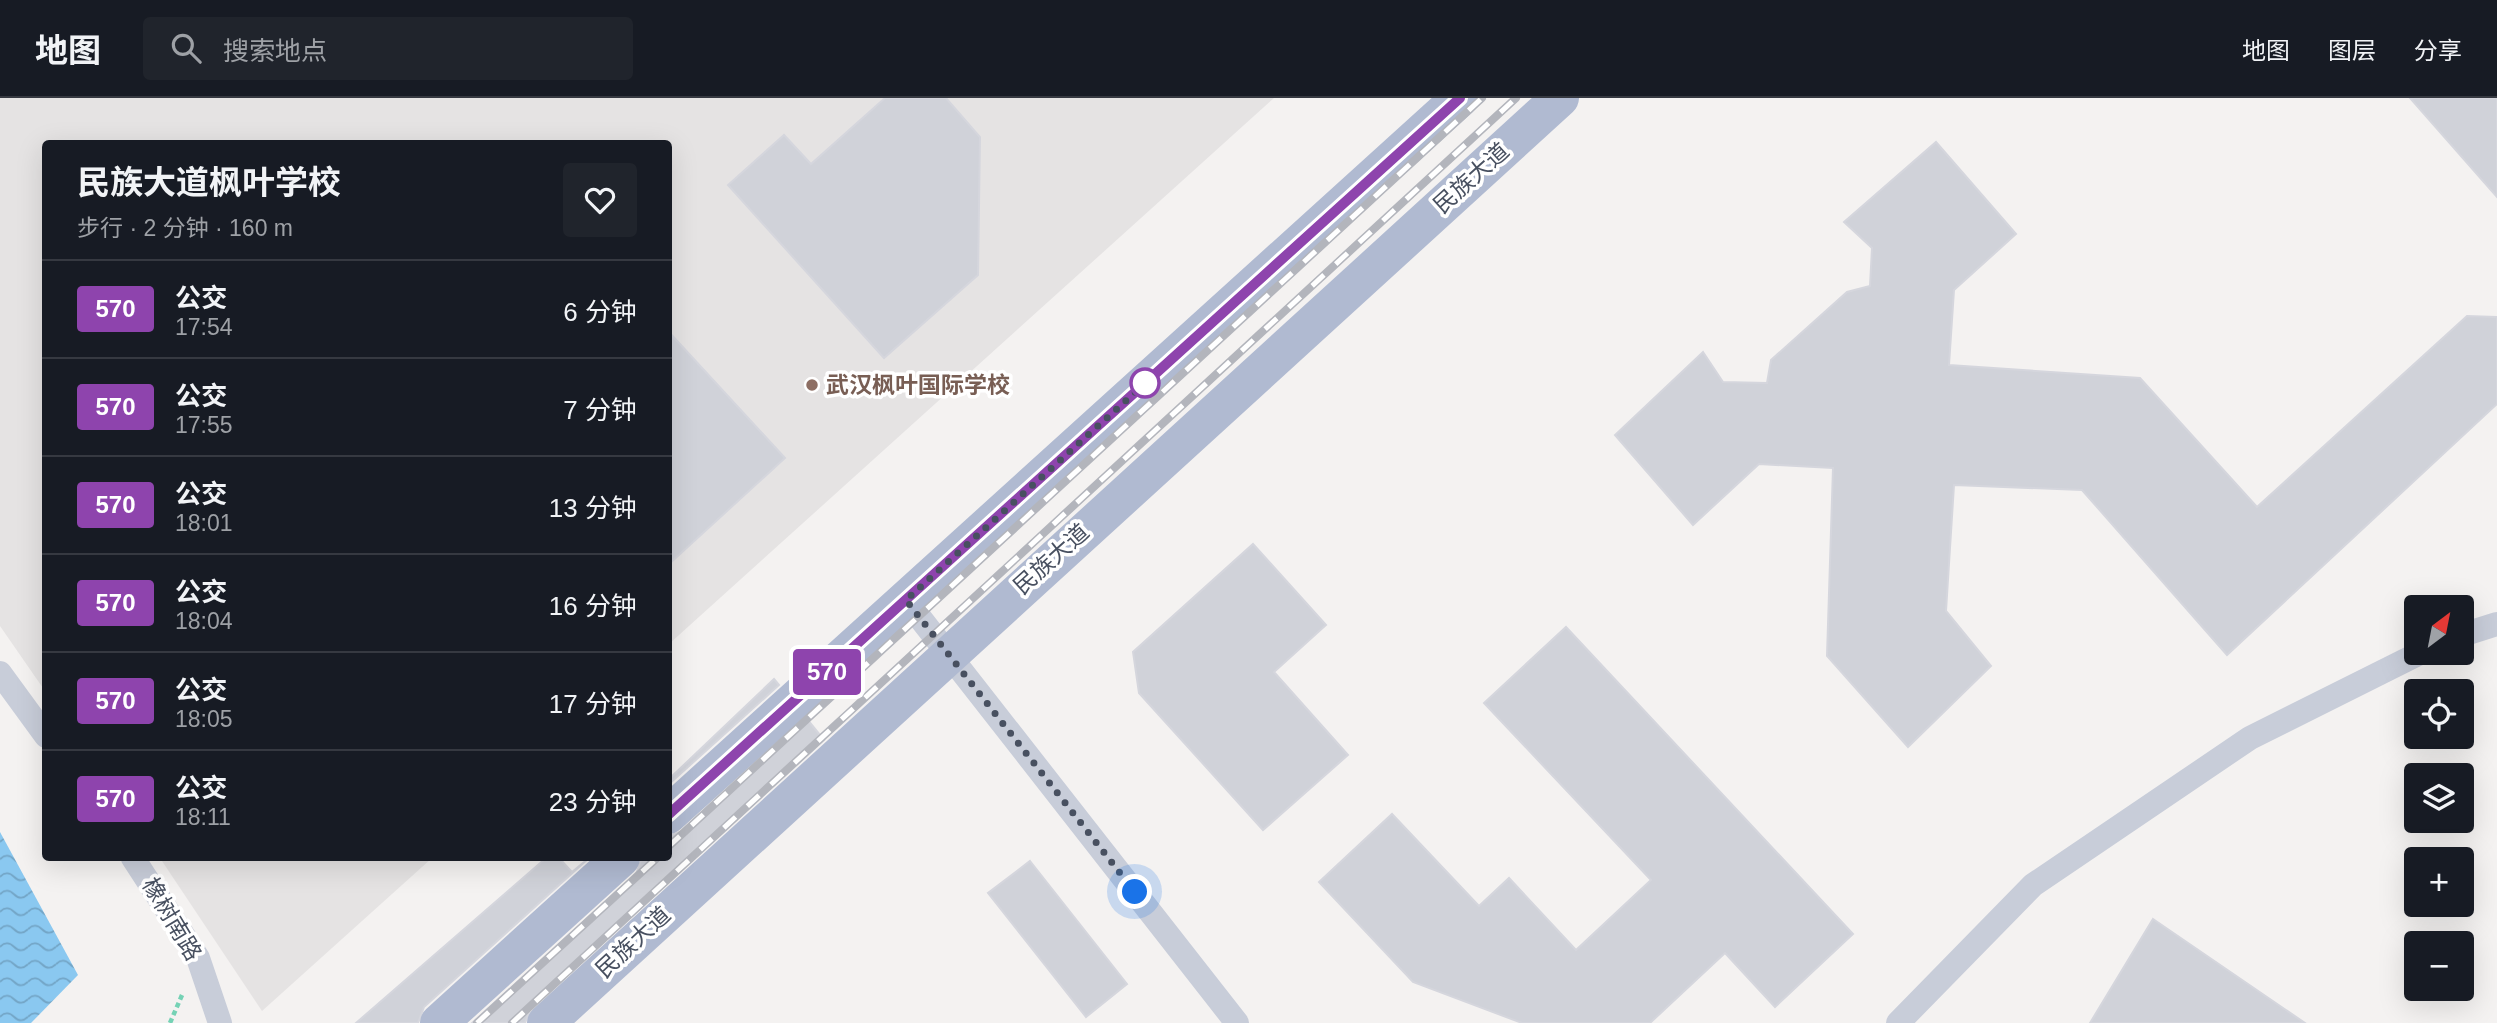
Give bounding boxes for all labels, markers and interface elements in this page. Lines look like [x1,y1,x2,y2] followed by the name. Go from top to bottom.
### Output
[143,17,633,80] search box
[167,29,205,67] icon: search
[35,32,101,69] text: 地图
[223,36,327,66] text: 搜索地点
[2242,37,2290,64] text: 地图
[2328,37,2376,64] text: 图层
[2414,37,2462,64] text: 分享
[1428,138,1514,218] street label: 民族大道
[563,163,637,237] button: heart
[77,164,341,201] text: 民族大道枫叶学校
[77,215,293,241] text: 步行 · 2 分钟 · 160 m
[175,283,227,313] text: 公交
[95,295,136,322] text: 570
[563,297,637,327] text: 6 分钟
[175,314,233,340] text: 17:54
[1130,368,1160,398] unlabelled marker
[826,372,1010,398] place label: 武汉枫叶国际学校
[804,377,820,393] marker: 武汉枫叶国际学校
[175,381,227,411] text: 公交
[95,393,136,420] text: 570
[563,395,637,425] text: 7 分钟
[175,412,233,438] text: 17:55
[175,479,227,509] text: 公交
[95,491,136,518] text: 570
[549,493,637,523] text: 13 分钟
[175,510,233,536] text: 18:01
[1008,519,1094,599] street label: 民族大道
[175,577,227,607] text: 公交
[95,589,136,616] text: 570
[549,591,637,621] text: 16 分钟
[2404,595,2474,665] north arrow
[2404,595,2474,1001] map controls
[175,608,233,634] text: 18:04
[787,649,867,695] line badge: 570
[807,658,847,685] text: 570
[175,675,227,705] text: 公交
[2404,679,2474,749] button: locate
[95,687,136,714] text: 570
[549,689,637,719] text: 17 分钟
[175,706,233,732] text: 18:05
[2404,763,2474,833] button: layers
[175,773,227,803] text: 公交
[95,785,136,812] text: 570
[549,787,637,817] text: 23 分钟
[175,804,231,830] text: 18:11
[2404,847,2474,917] button: +
[137,873,207,965] street label: 橡树南路
[1117,874,1152,909] your location
[590,901,676,983] street label: 民族大道
[2404,931,2474,1001] button: −

